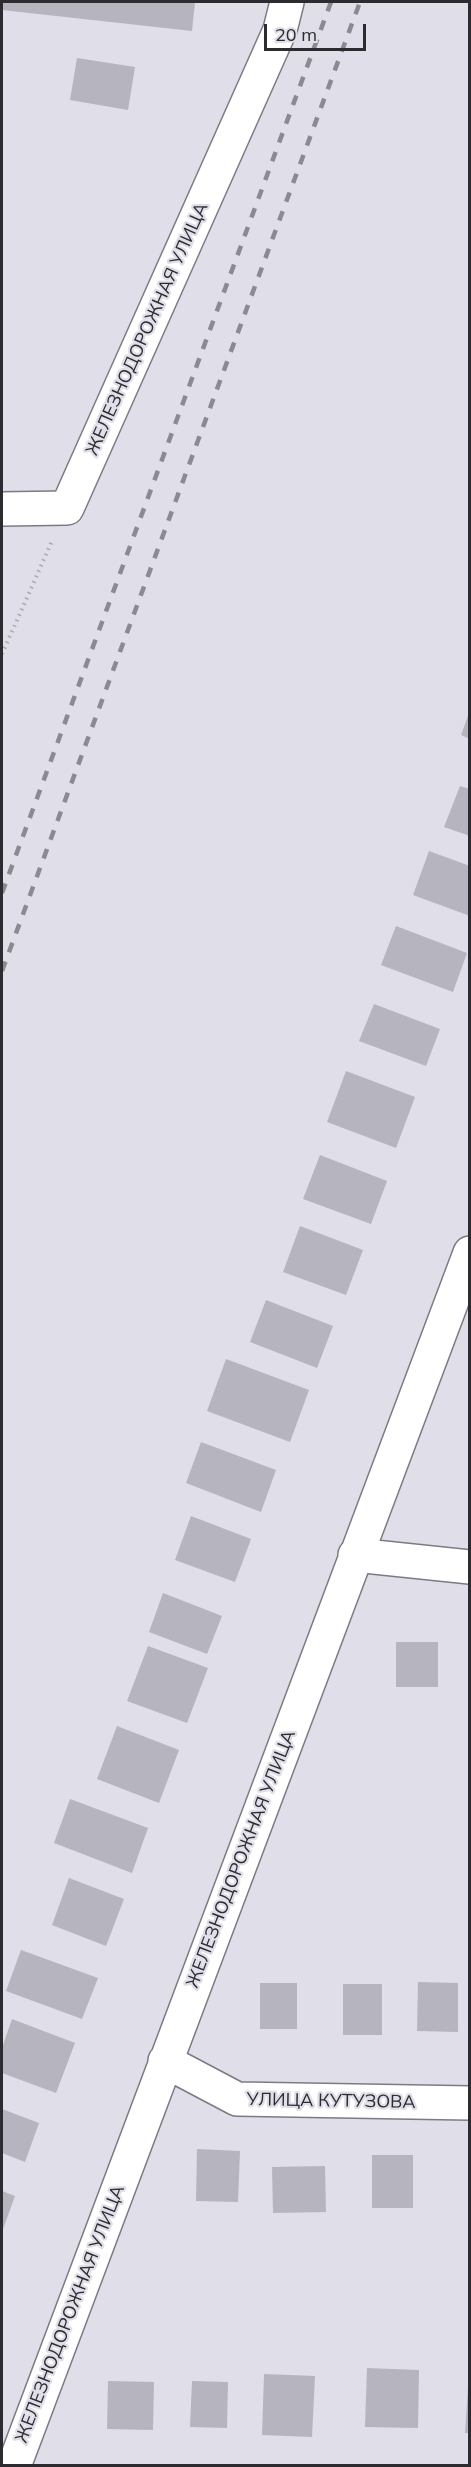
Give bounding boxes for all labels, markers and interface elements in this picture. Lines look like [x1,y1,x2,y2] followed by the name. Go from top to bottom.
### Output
[267,12,369,50] scale bar
[275,23,317,46] text: 20 m
[81,199,213,459] street label: ЖЕЛЕЗНОДОРОЖНАЯ УЛИЦА
[182,1727,300,1991] street label: ЖЕЛЕЗНОДОРОЖНАЯ УЛИЦА
[246,2089,416,2113] street label: УЛИЦА КУТУЗОВА
[11,2182,129,2446] street label: ЖЕЛЕЗНОДОРОЖНАЯ УЛИЦА

